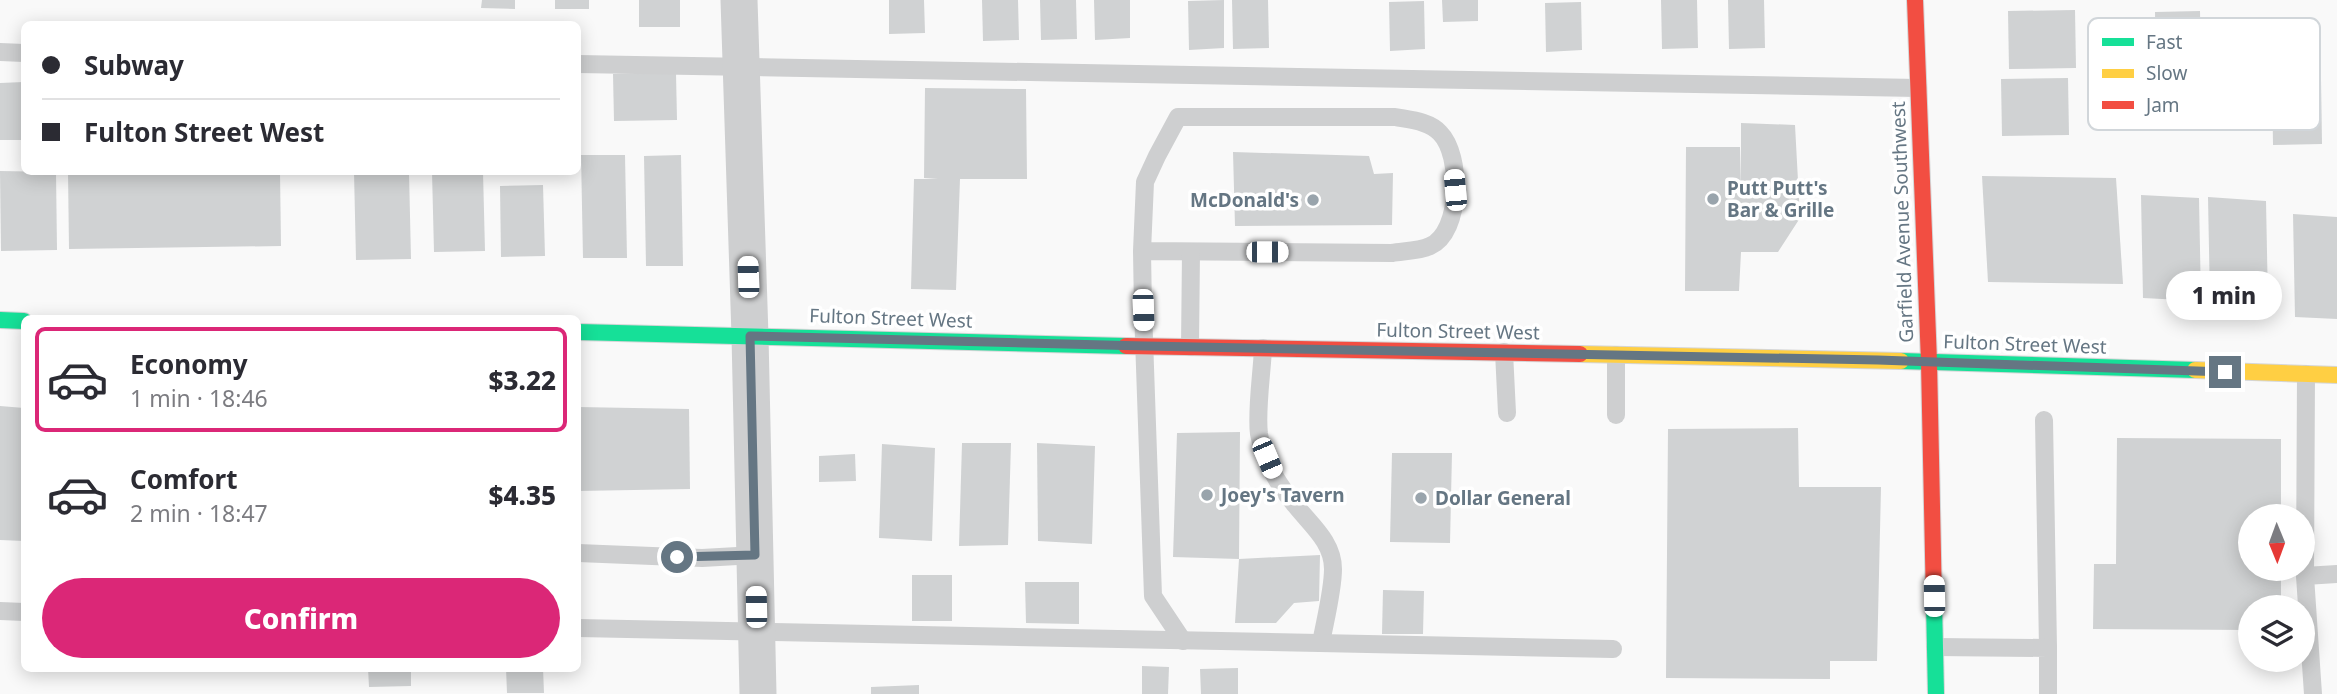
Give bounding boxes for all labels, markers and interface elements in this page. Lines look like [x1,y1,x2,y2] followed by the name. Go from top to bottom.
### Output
[2088,18,2320,130] legend
[2146,29,2183,55] text: Fast
[84,47,184,83] text: Subway
[2146,60,2187,86] text: Slow
[2144,92,2180,118] text: Jam
[1885,101,1919,343] street label: Garfield Avenue Southwest
[84,114,324,150] text: Fulton Street West
[1443,168,1468,212] car
[1727,175,1834,223] place label: Putt Putt's Bar & Grille
[1190,187,1299,213] place label: McDonald's
[1705,191,1721,207] marker: Putt Putt's Bar & Grille
[1305,192,1321,208] marker: McDonald's
[1247,242,1289,263] car
[737,256,760,298] car
[2167,270,2283,320] callout: 1 min
[2192,279,2256,311] text: 1 min
[1132,289,1155,331] car
[809,302,973,334] street label: Fulton Street West
[1376,317,1540,345] street label: Fulton Street West
[1943,328,2107,360] street label: Fulton Street West
[130,346,248,382] text: Economy
[46,348,109,411] icon: car
[2209,356,2241,388] route end
[489,362,556,398] text: $3.22
[130,382,268,414] text: 1 min · 18:46
[1250,435,1285,481] car
[130,461,238,497] text: Comfort
[46,463,109,526] icon: car
[489,477,556,513] text: $4.35
[1219,482,1345,508] place label: Joey's Tavern
[1435,485,1571,511] place label: Dollar General
[1199,487,1215,503] marker: Joey's Tavern
[1413,490,1429,506] marker: Dollar General
[130,497,268,529] text: 2 min · 18:47
[2238,504,2315,581] north arrow
[2238,504,2315,672] map controls
[661,541,693,573] route start
[1924,575,1945,617] car
[42,578,560,658] button: Confirm
[746,586,767,628] car
[2238,595,2315,672] button: layers

